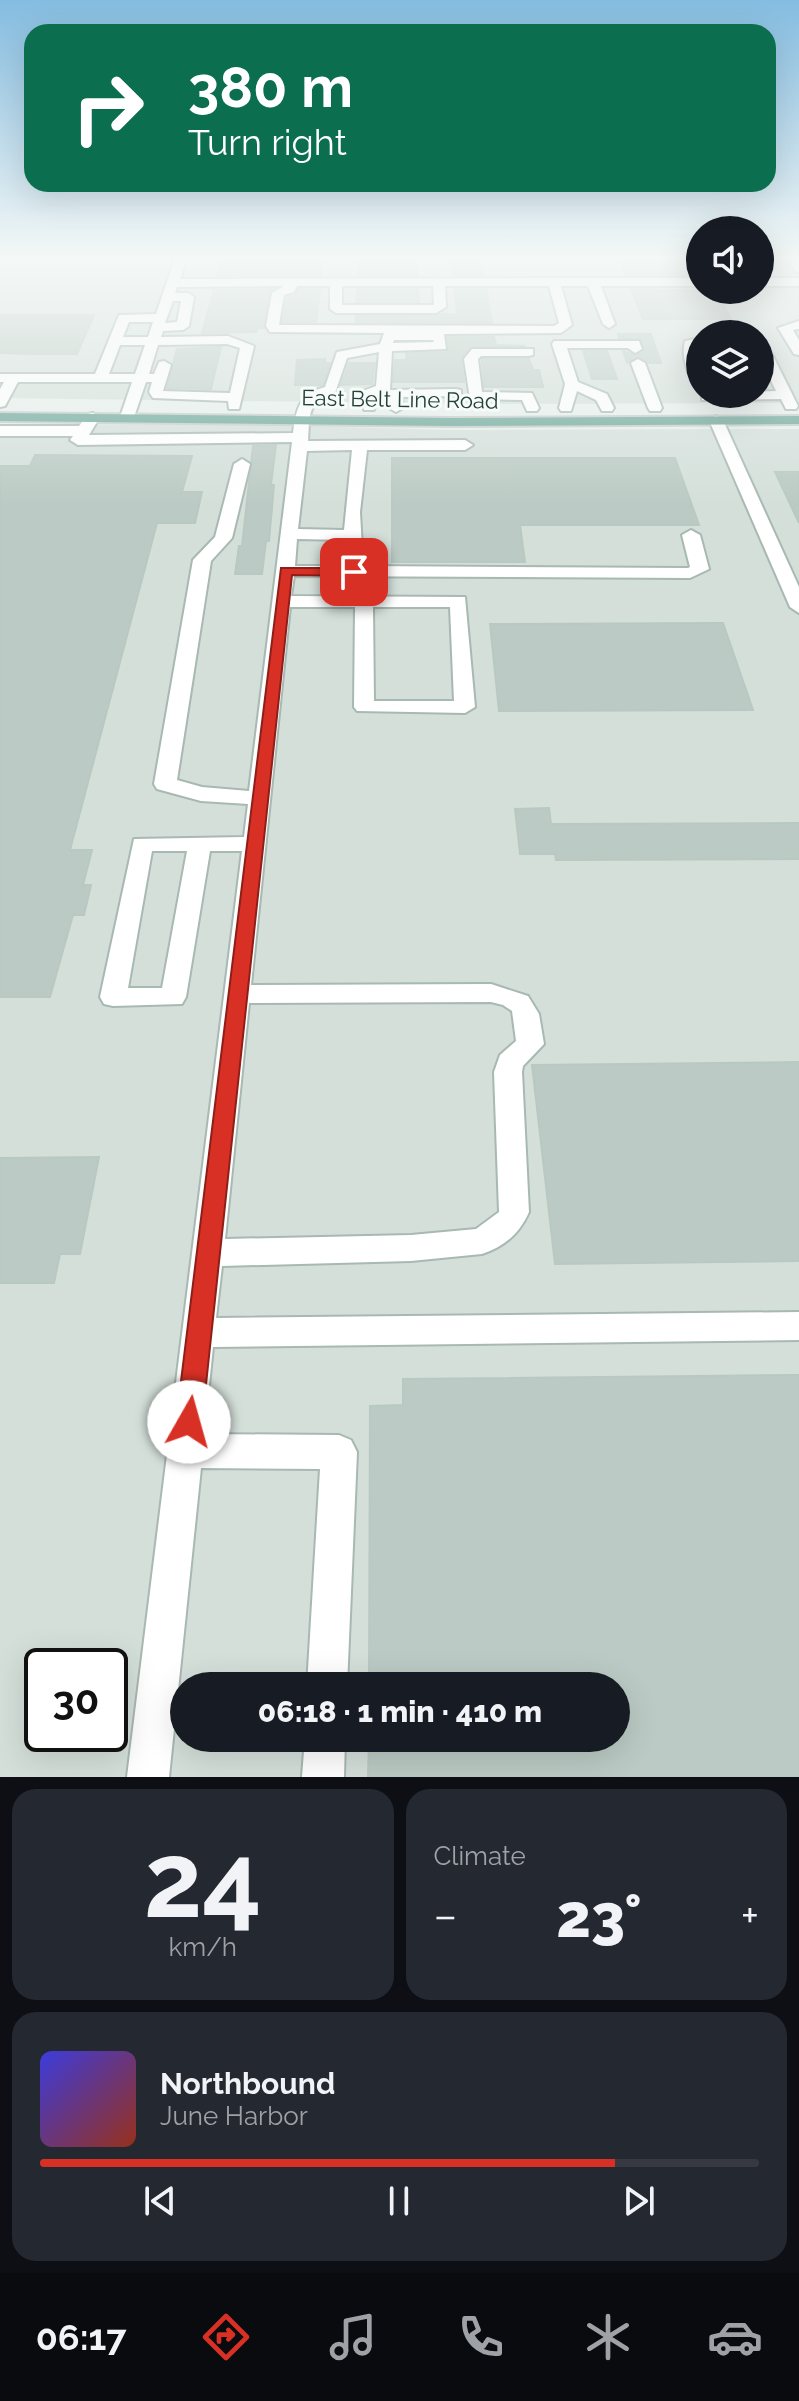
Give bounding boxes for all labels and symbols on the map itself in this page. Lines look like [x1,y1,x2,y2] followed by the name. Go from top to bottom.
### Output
[301,384,499,414] street label: East Belt Line Road
[320,538,388,606] pin
[147,1380,231,1464] position arrow
[24,1648,128,1752] speed limit sign: 30

